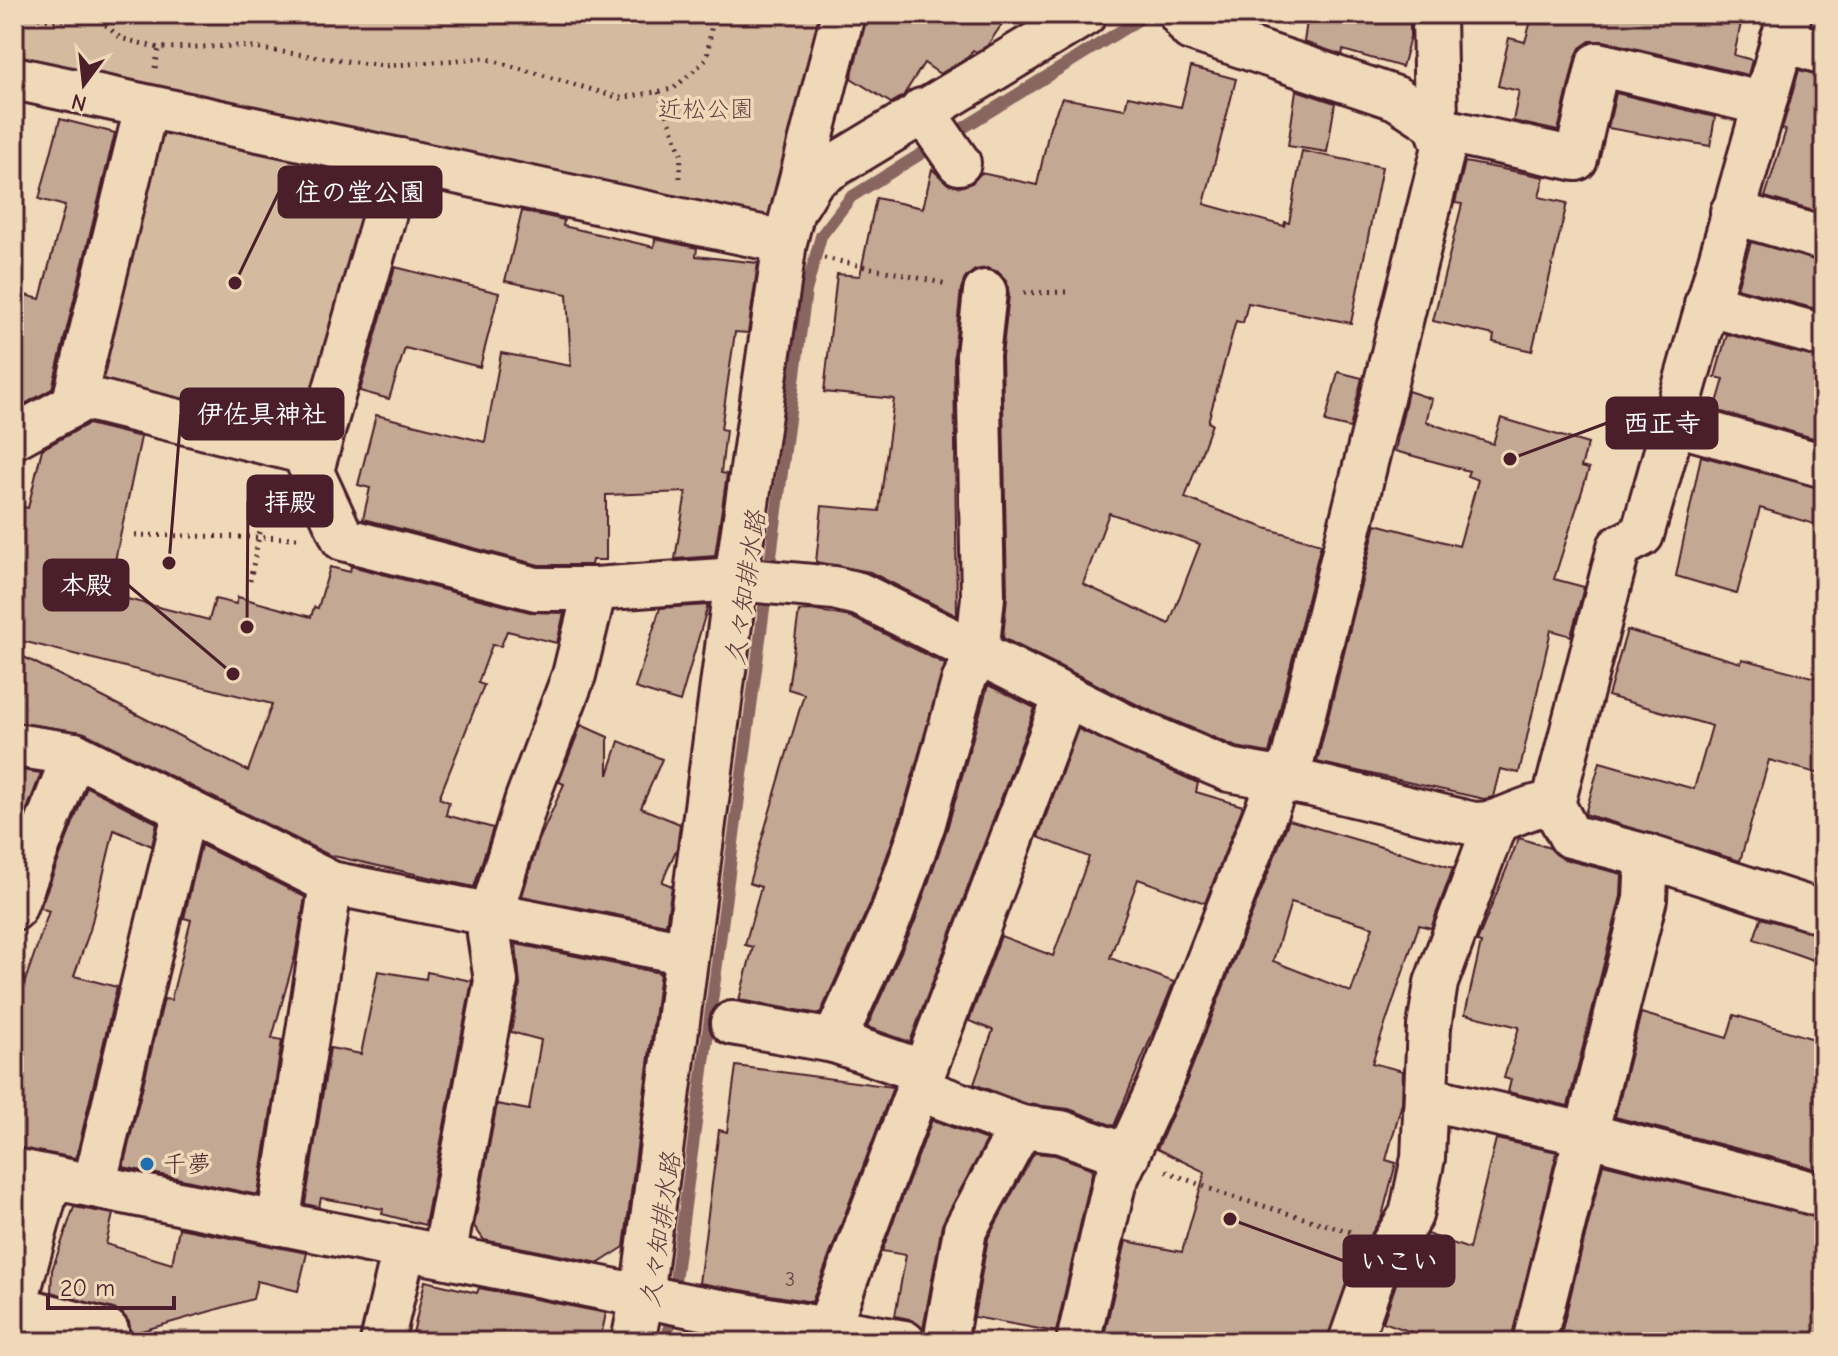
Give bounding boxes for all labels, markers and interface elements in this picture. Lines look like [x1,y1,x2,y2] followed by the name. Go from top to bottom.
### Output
[44,44,124,124] north arrow
[69,88,89,117] text: N
[658,95,754,123] park label: 近松公園
[279,167,441,217] callout: 住の堂公園
[295,178,425,208] text: 住の堂公園
[181,389,343,439] callout: 伊佐具神社
[1607,398,1717,448] callout: 西正寺
[197,400,327,430] text: 伊佐具神社
[1623,409,1701,439] text: 西正寺
[248,476,332,526] callout: 拝殿
[264,488,316,518] text: 拝殿
[720,507,772,667] water label: 久々知排水路
[44,560,128,610] callout: 本殿
[60,571,112,601] text: 本殿
[635,1149,687,1309] water label: 久々知排水路
[163,1150,211,1178] place label: 千夢
[138,1155,156,1173] marker: 千夢
[1344,1236,1454,1286] callout: いこい
[1360,1247,1438,1277] text: いこい
[48,1260,174,1310] scale bar
[785,1268,795,1291] house number: 3
[60,1274,115,1302] text: 20 m

